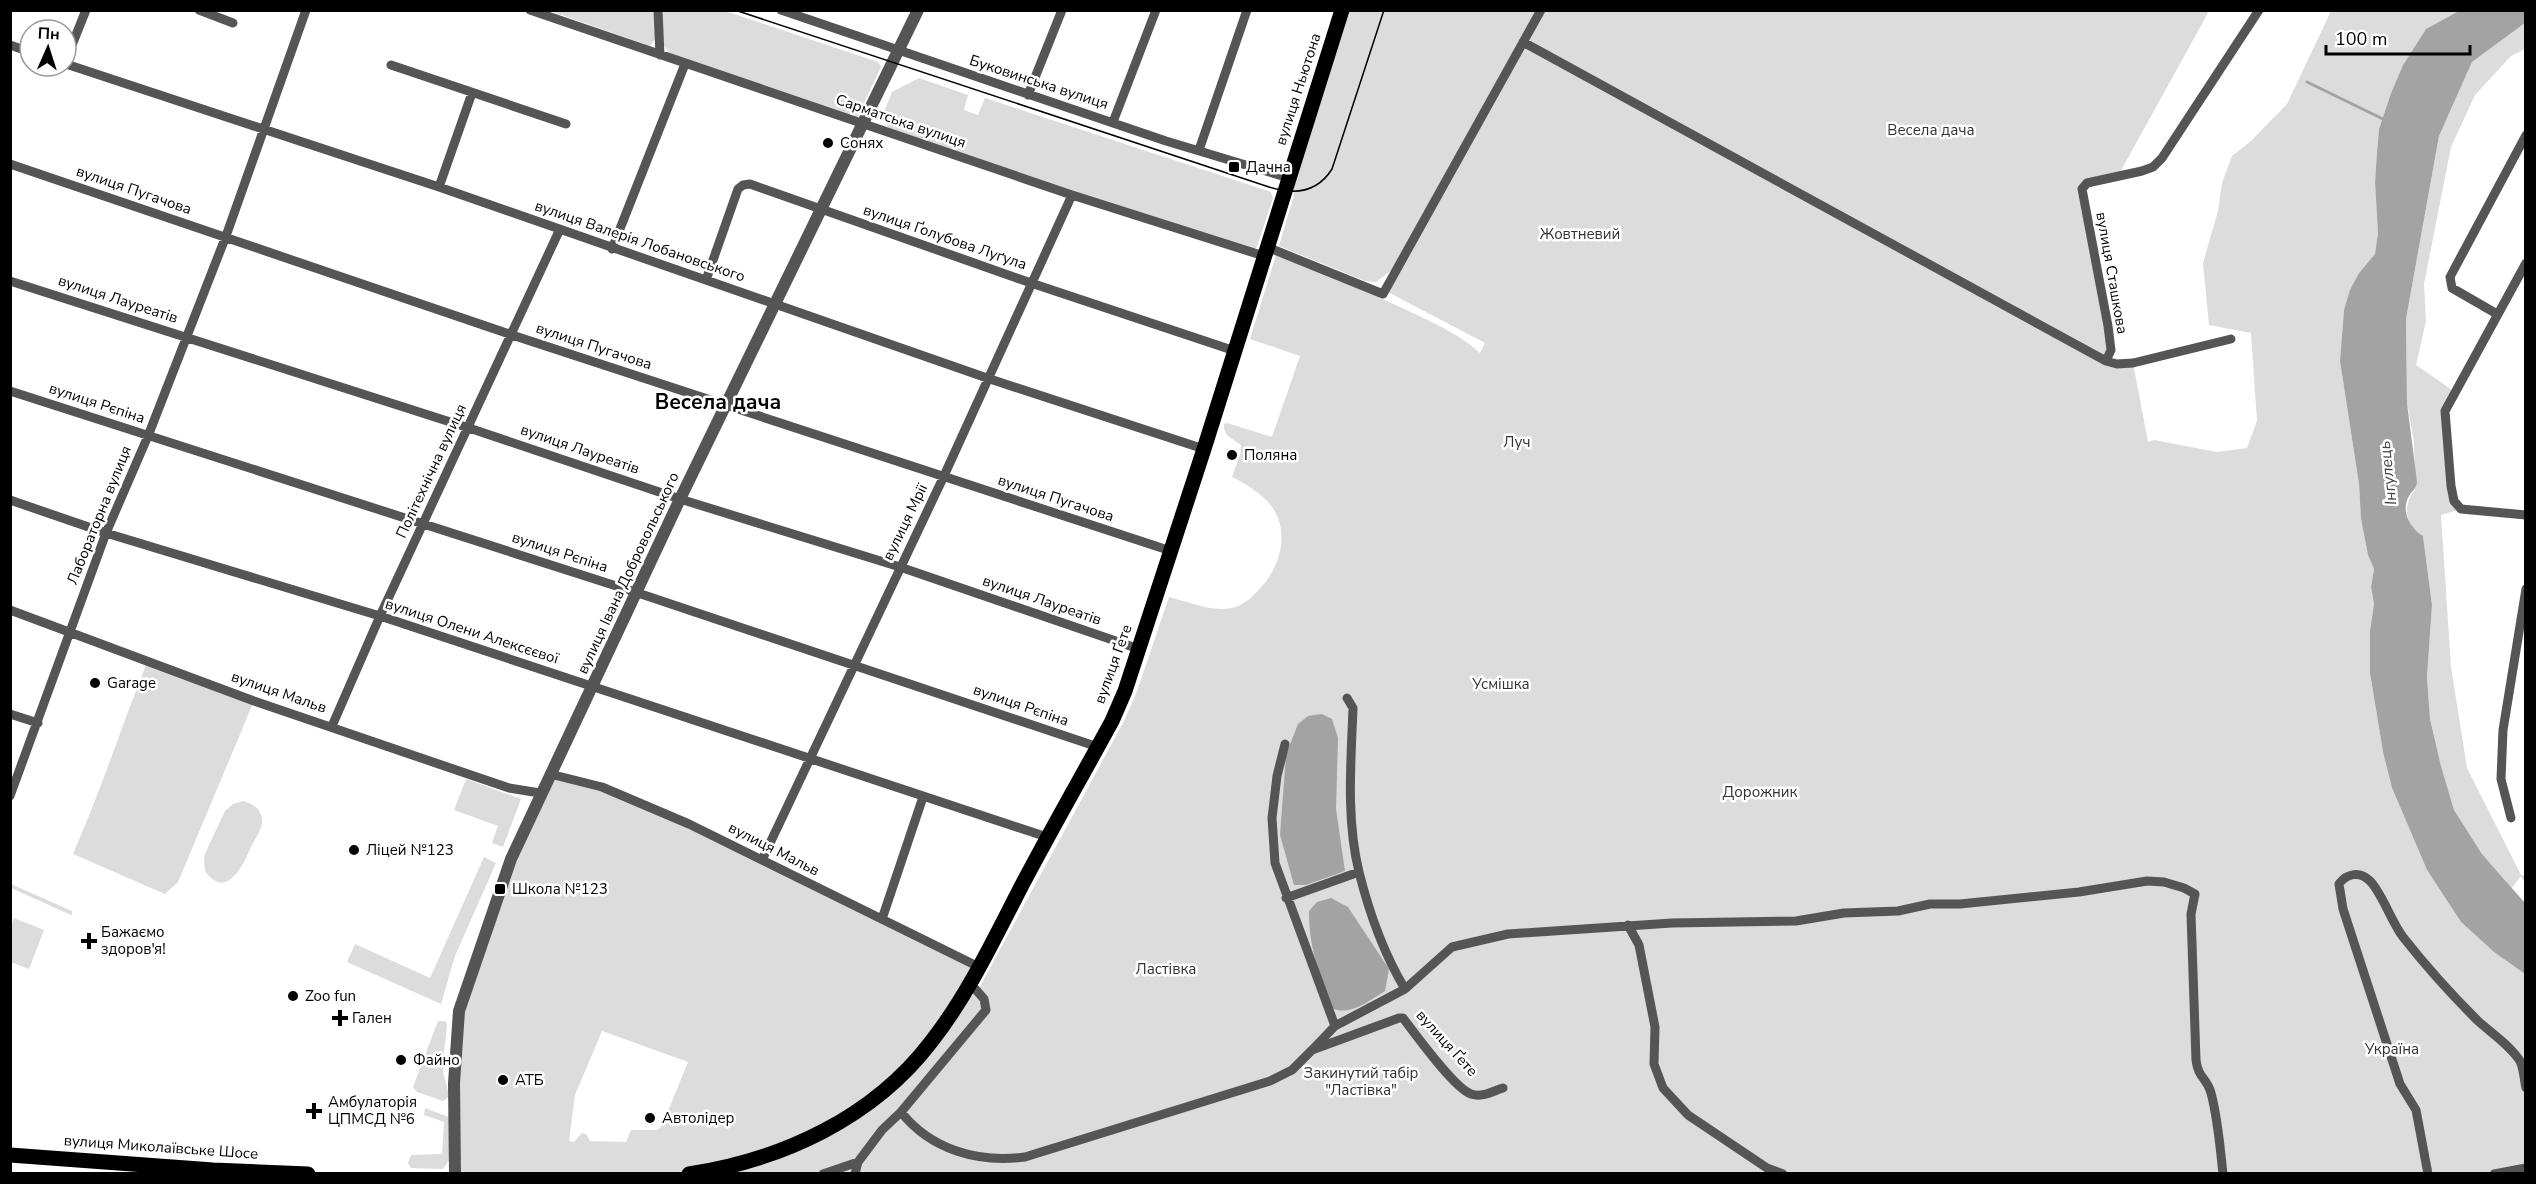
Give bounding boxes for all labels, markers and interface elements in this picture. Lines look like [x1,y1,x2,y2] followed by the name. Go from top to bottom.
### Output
[18,18,78,78] north arrow
[2326,18,2470,56] scale bar
[37,22,60,46] text: Пн
[2335,27,2387,51] text: 100 m
[1270,30,1326,148] street label: вулиця Ньютона
[967,50,1111,114] street label: Буковинська вулиця
[833,89,969,153] street label: Сарматська вулиця
[1887,120,1975,140] park label: Весела дача
[840,133,883,153] place label: Сонях
[821,136,835,150] marker: Сонях
[1246,157,1291,177] place label: Дачна
[1227,160,1241,174] marker: Дачна
[74,161,194,219] street label: вулиця Пугачова
[532,195,748,287] street label: вулиця Валерія Лобановського
[861,200,1029,274] street label: вулиця Ґолубова Луґула
[2091,210,2133,336] street label: вулиця Сташкова
[1540,224,1620,244] park label: Жовтневий
[56,270,180,328] street label: вулиця Лауреатів
[533,318,655,374] street label: вулиця Пугачова
[46,378,148,428] street label: вулиця Рєпіна
[655,388,781,416] district label: Весела дача
[391,401,471,541] street label: Політехнічна вулиця
[518,419,642,479] street label: вулиця Лауреатів
[1503,432,1531,452] park label: Луч
[2374,440,2402,506] water label: Інгулець
[62,443,136,587] street label: Лабораторна вулиця
[1244,445,1297,465] place label: Поляна
[1225,448,1239,462] marker: Поляна
[572,469,684,677] street label: вулиця Івана Добровольського
[995,470,1117,526] street label: вулиця Пугачова
[878,480,932,564] street label: вулиця Мрії
[509,527,611,577] street label: вулиця Рєпіна
[980,570,1104,630] street label: вулиця Лауреатів
[383,594,562,669] street label: вулиця Олени Алексєєвої
[1089,622,1137,706] street label: вулиця Ґете
[229,666,329,718] street label: вулиця Мальв
[107,673,156,693] place label: Garage
[1471,674,1530,694] park label: Усмішка
[88,676,102,690] marker: Garage
[971,679,1071,731] street label: вулиця Рєпіна
[1723,782,1797,802] park label: Дорожник
[725,817,823,881] street label: вулиця Мальв
[366,840,454,860] place label: Ліцей №123
[347,843,361,857] marker: Ліцей №123
[512,879,608,899] place label: Школа №123
[493,882,507,896] marker: Школа №123
[101,922,166,959] place label: Бажаємо здоров'я!
[82,934,96,948] marker: Бажаємо здоров'я!
[1136,959,1196,979] park label: Ластівка
[305,986,356,1006] place label: Zoo fun
[286,989,300,1003] marker: Zoo fun
[1412,1005,1482,1081] street label: вулиця Ґете
[352,1008,392,1028] place label: Гален
[333,1011,347,1025] marker: Гален
[2364,1039,2419,1059] park label: Україна
[413,1050,460,1070] place label: Файно
[394,1053,408,1067] marker: Файно
[1304,1063,1419,1100] park label: Закинутий табір "Ластівка"
[515,1070,544,1090] place label: АТБ
[496,1073,510,1087] marker: АТБ
[328,1092,417,1129] place label: Амбулаторія ЦПМСД №6
[305,1102,323,1120] marker: Амбулаторія ЦПМСД №6
[662,1108,735,1128] place label: Автолідер
[643,1111,657,1125] marker: Автолідер
[63,1130,259,1164] street label: вулиця Миколаївське Шосе

